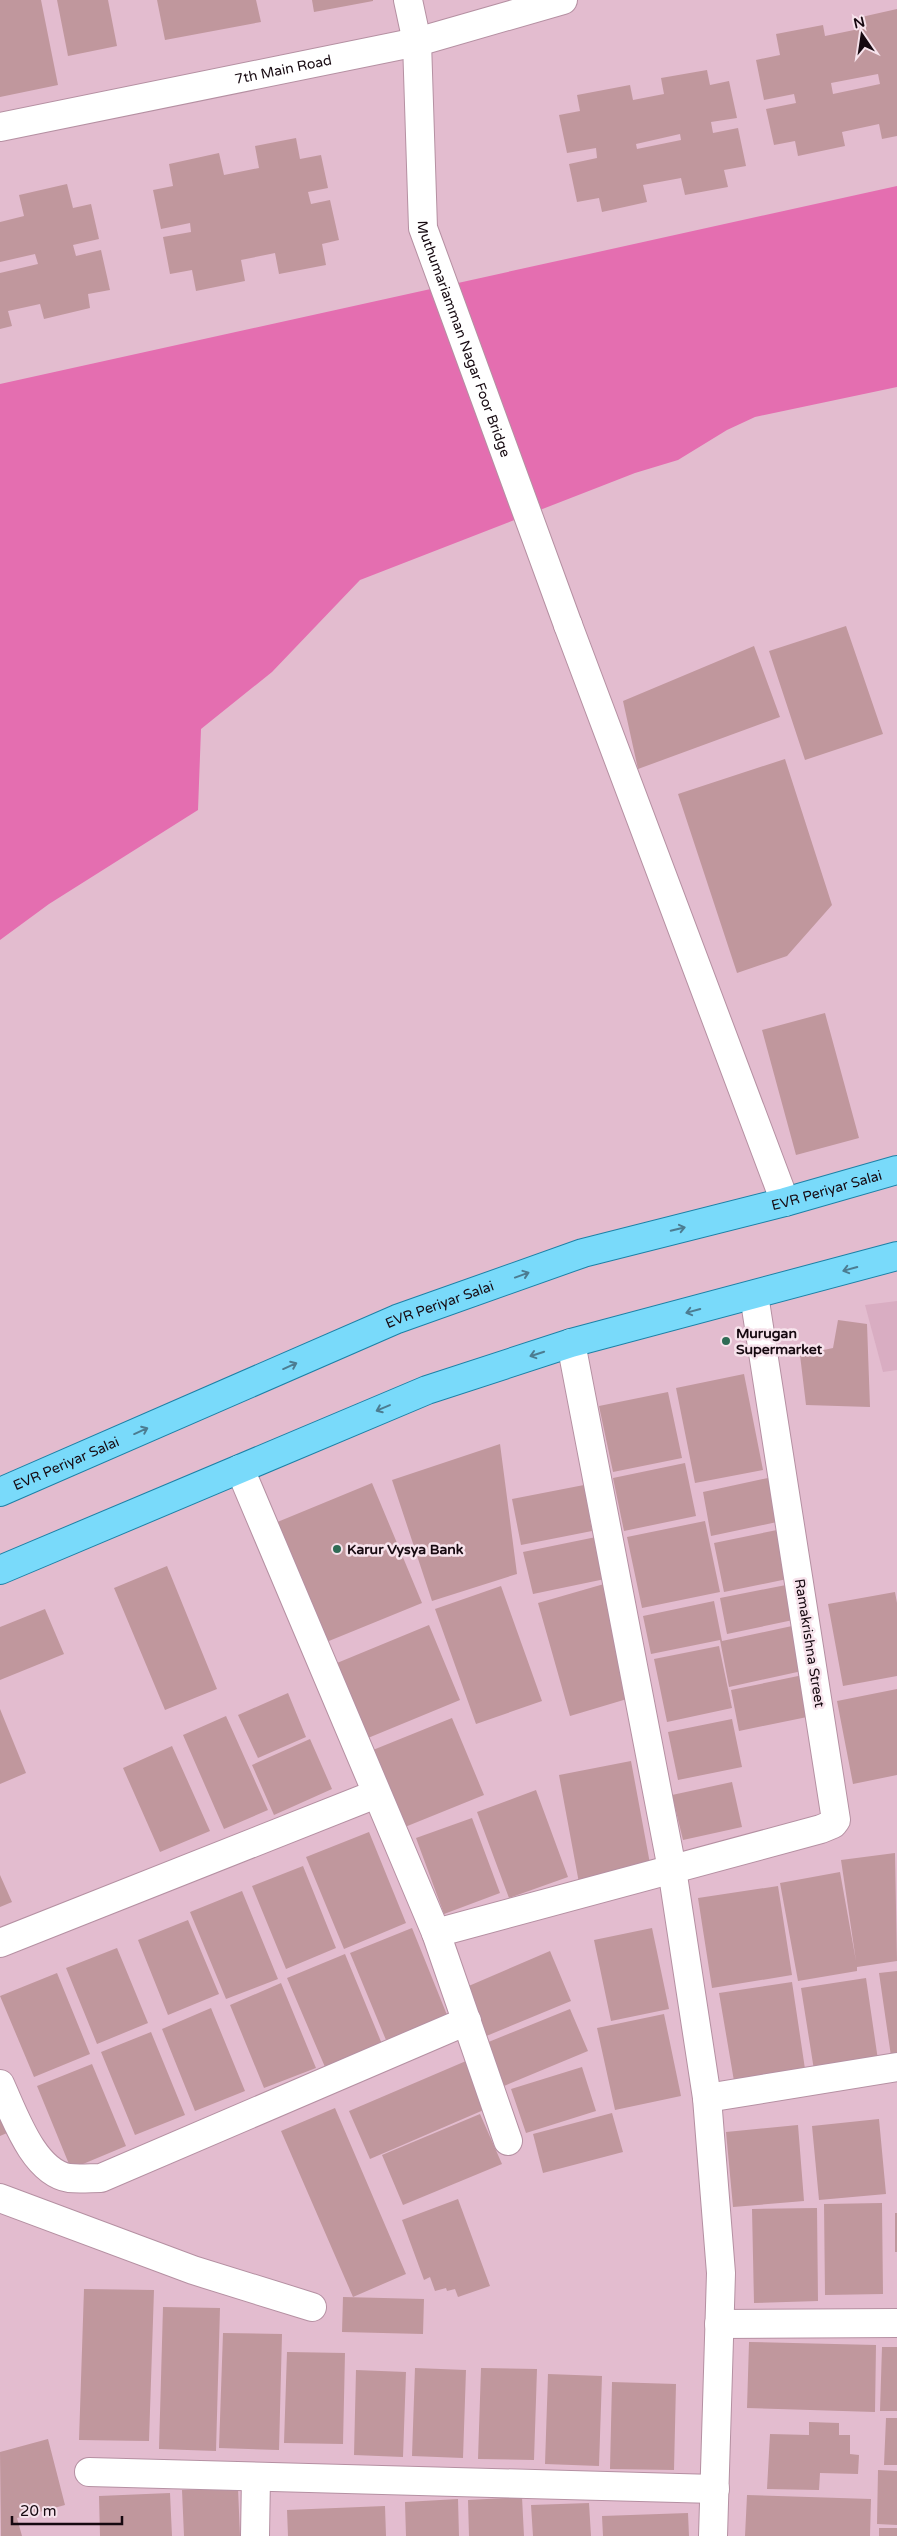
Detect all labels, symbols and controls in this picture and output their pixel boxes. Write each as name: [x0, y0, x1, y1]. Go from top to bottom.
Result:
north arrow: [837, 10, 887, 60]
text: N: [852, 13, 867, 32]
street label: 7th Main Road: [233, 52, 333, 88]
street label: Muthumariamman Nagar Foor Bridge: [414, 220, 514, 460]
street label: EVR Periyar Salai: [770, 1167, 884, 1214]
one-way arrow: [670, 1224, 686, 1233]
one-way arrow: [842, 1264, 858, 1274]
one-way arrow: [514, 1270, 530, 1279]
street label: EVR Periyar Salai: [383, 1277, 496, 1332]
one-way arrow: [686, 1307, 702, 1316]
place label: Murugan Supermarket: [736, 1325, 823, 1358]
marker: Murugan Supermarket: [720, 1335, 732, 1347]
one-way arrow: [529, 1350, 545, 1360]
one-way arrow: [282, 1360, 297, 1370]
one-way arrow: [376, 1404, 391, 1414]
one-way arrow: [133, 1425, 148, 1435]
street label: EVR Periyar Salai: [11, 1433, 122, 1494]
place label: Karur Vysya Bank: [347, 1541, 464, 1558]
marker: Karur Vysya Bank: [331, 1543, 343, 1555]
street label: Ramakrishna Street: [791, 1577, 828, 1709]
scale bar: [12, 2494, 122, 2526]
text: 20 m: [20, 2502, 57, 2520]

